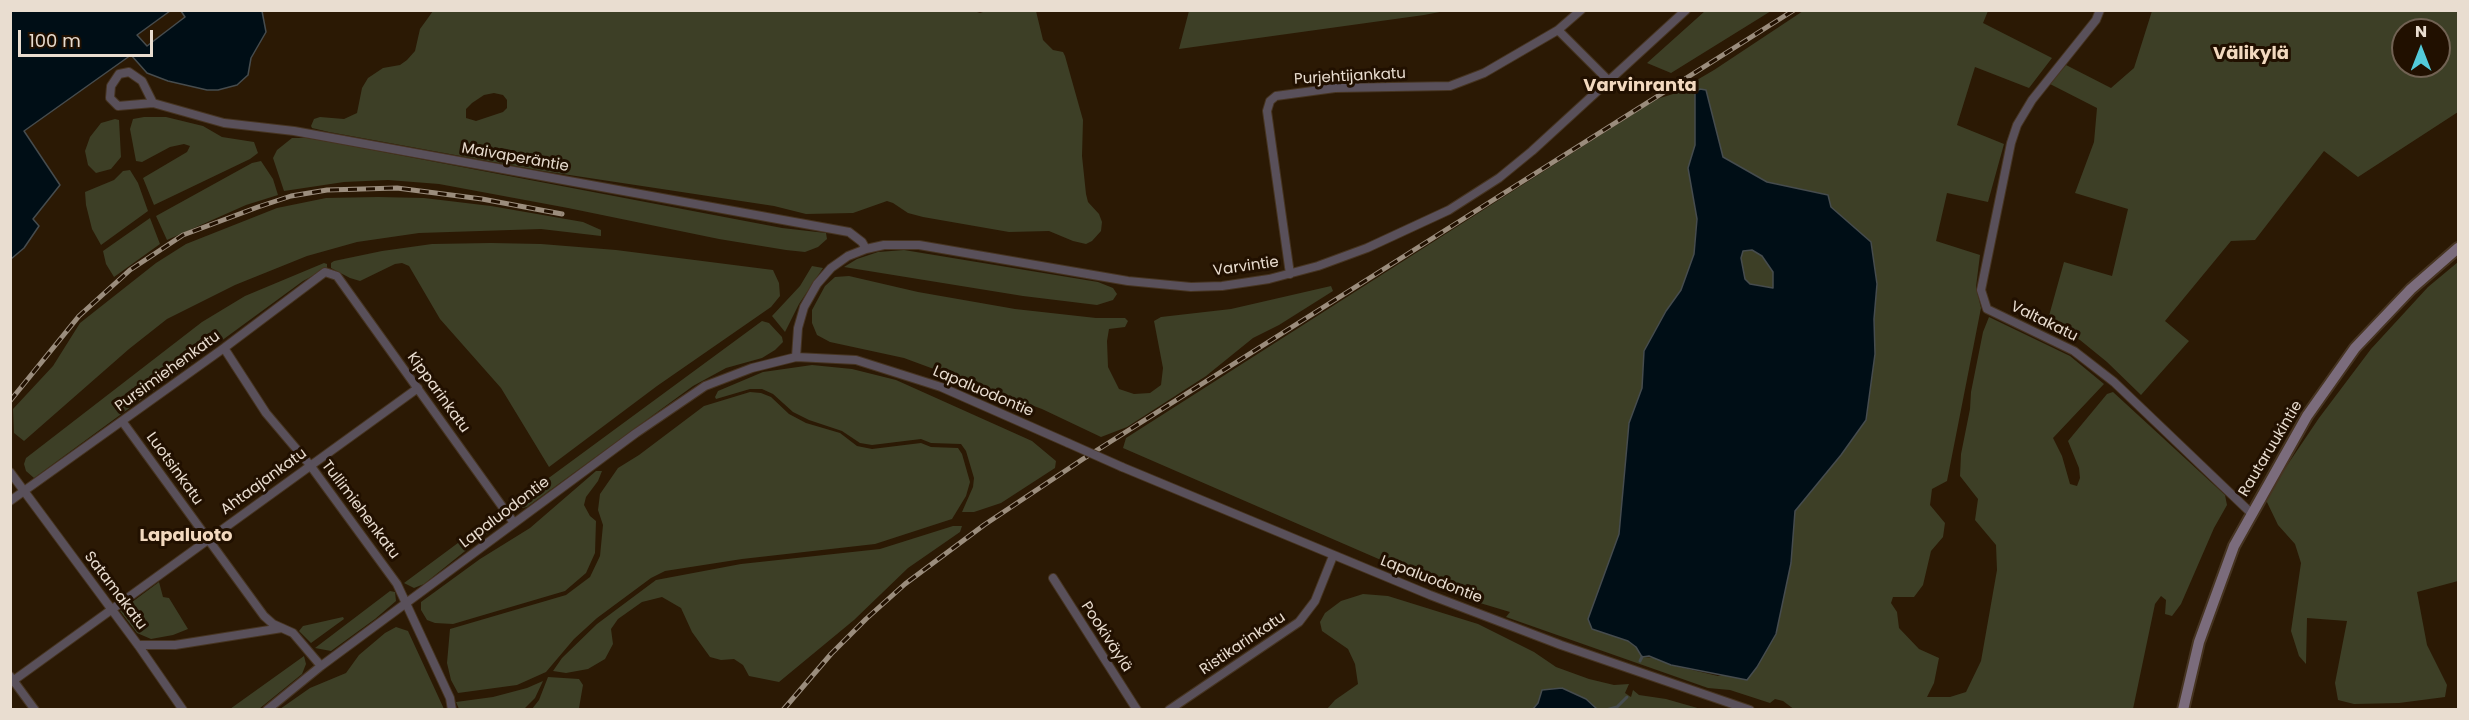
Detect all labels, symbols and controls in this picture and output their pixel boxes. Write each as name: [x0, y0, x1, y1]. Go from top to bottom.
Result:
scale bar: [21, 18, 156, 56]
north arrow: [2391, 18, 2451, 78]
text: N: [2415, 20, 2427, 43]
text: 100 m: [29, 28, 81, 53]
district label: Välikylä: [2213, 43, 2289, 65]
street label: Purjehtijankatu: [1294, 65, 1406, 89]
district label: Varvinranta: [1583, 75, 1697, 97]
street label: Maivaperäntie: [460, 140, 570, 176]
street label: Varvintie: [1212, 253, 1280, 281]
street label: Valtakatu: [2007, 298, 2081, 346]
street label: Pursimiehenkatu: [112, 328, 224, 416]
street label: Kipparinkatu: [403, 349, 473, 437]
street label: Lapaluodontie: [930, 363, 1036, 421]
street label: Rautaruukintie: [2235, 398, 2307, 500]
street label: Luotsinkatu: [142, 429, 206, 509]
street label: Ahtaajankatu: [218, 445, 310, 519]
street label: Tullimiehenkatu: [317, 457, 403, 563]
street label: Lapaluodontie: [457, 473, 553, 553]
district label: Lapaluoto: [140, 525, 232, 547]
street label: Satamakatu: [80, 548, 150, 634]
street label: Lapaluodontie: [1378, 552, 1484, 608]
street label: Pookiväylä: [1077, 598, 1135, 676]
street label: Ristikarinkatu: [1197, 609, 1289, 679]

